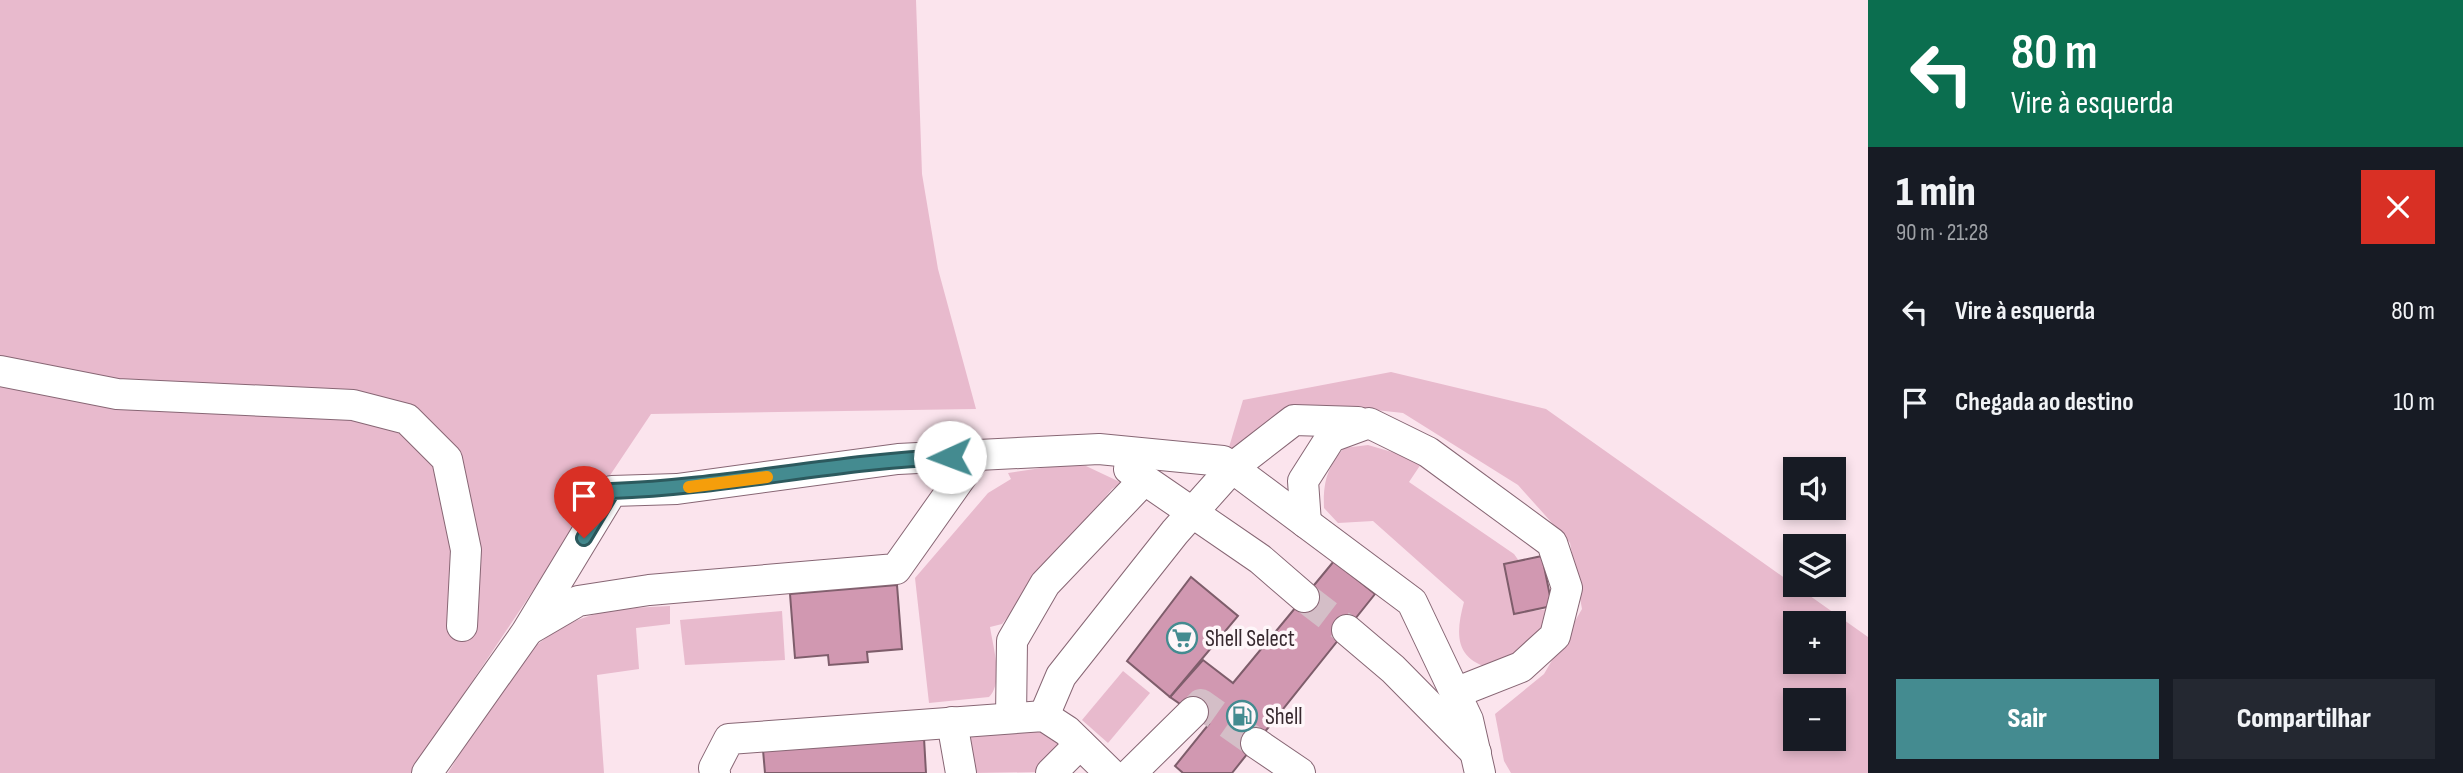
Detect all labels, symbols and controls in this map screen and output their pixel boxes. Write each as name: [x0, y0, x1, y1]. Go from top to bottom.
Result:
text: 80 m: [2011, 24, 2098, 83]
icon: left: [1896, 28, 1987, 119]
text: Vire à esquerda: [2011, 84, 2174, 123]
text: 1 min: [1896, 167, 1976, 218]
button: close: [2361, 170, 2435, 244]
text: 90 m · 21:28: [1896, 219, 1988, 247]
icon: left: [1896, 293, 1934, 331]
text: Vire à esquerda: [1955, 296, 2095, 327]
text: 80 m: [2391, 296, 2435, 327]
icon: arrive: [1896, 384, 1934, 422]
text: Chegada ao destino: [1955, 387, 2134, 418]
text: 10 m: [2393, 387, 2435, 418]
position arrow: [913, 420, 987, 494]
map controls: [1783, 457, 1846, 751]
button: sound: [1783, 457, 1846, 520]
pin: [554, 466, 614, 538]
icon: arrive: [565, 477, 603, 515]
button: layers: [1783, 534, 1846, 597]
button: +: [1783, 611, 1846, 674]
supermarket icon: Shell Select: [1165, 621, 1199, 655]
place label: Shell Select: [1205, 625, 1295, 653]
button: Sair: [1896, 679, 2159, 759]
button: Compartilhar: [2173, 679, 2435, 759]
button: −: [1783, 688, 1846, 751]
fuel station icon: Shell: [1225, 699, 1259, 733]
place label: Shell: [1265, 703, 1303, 731]

